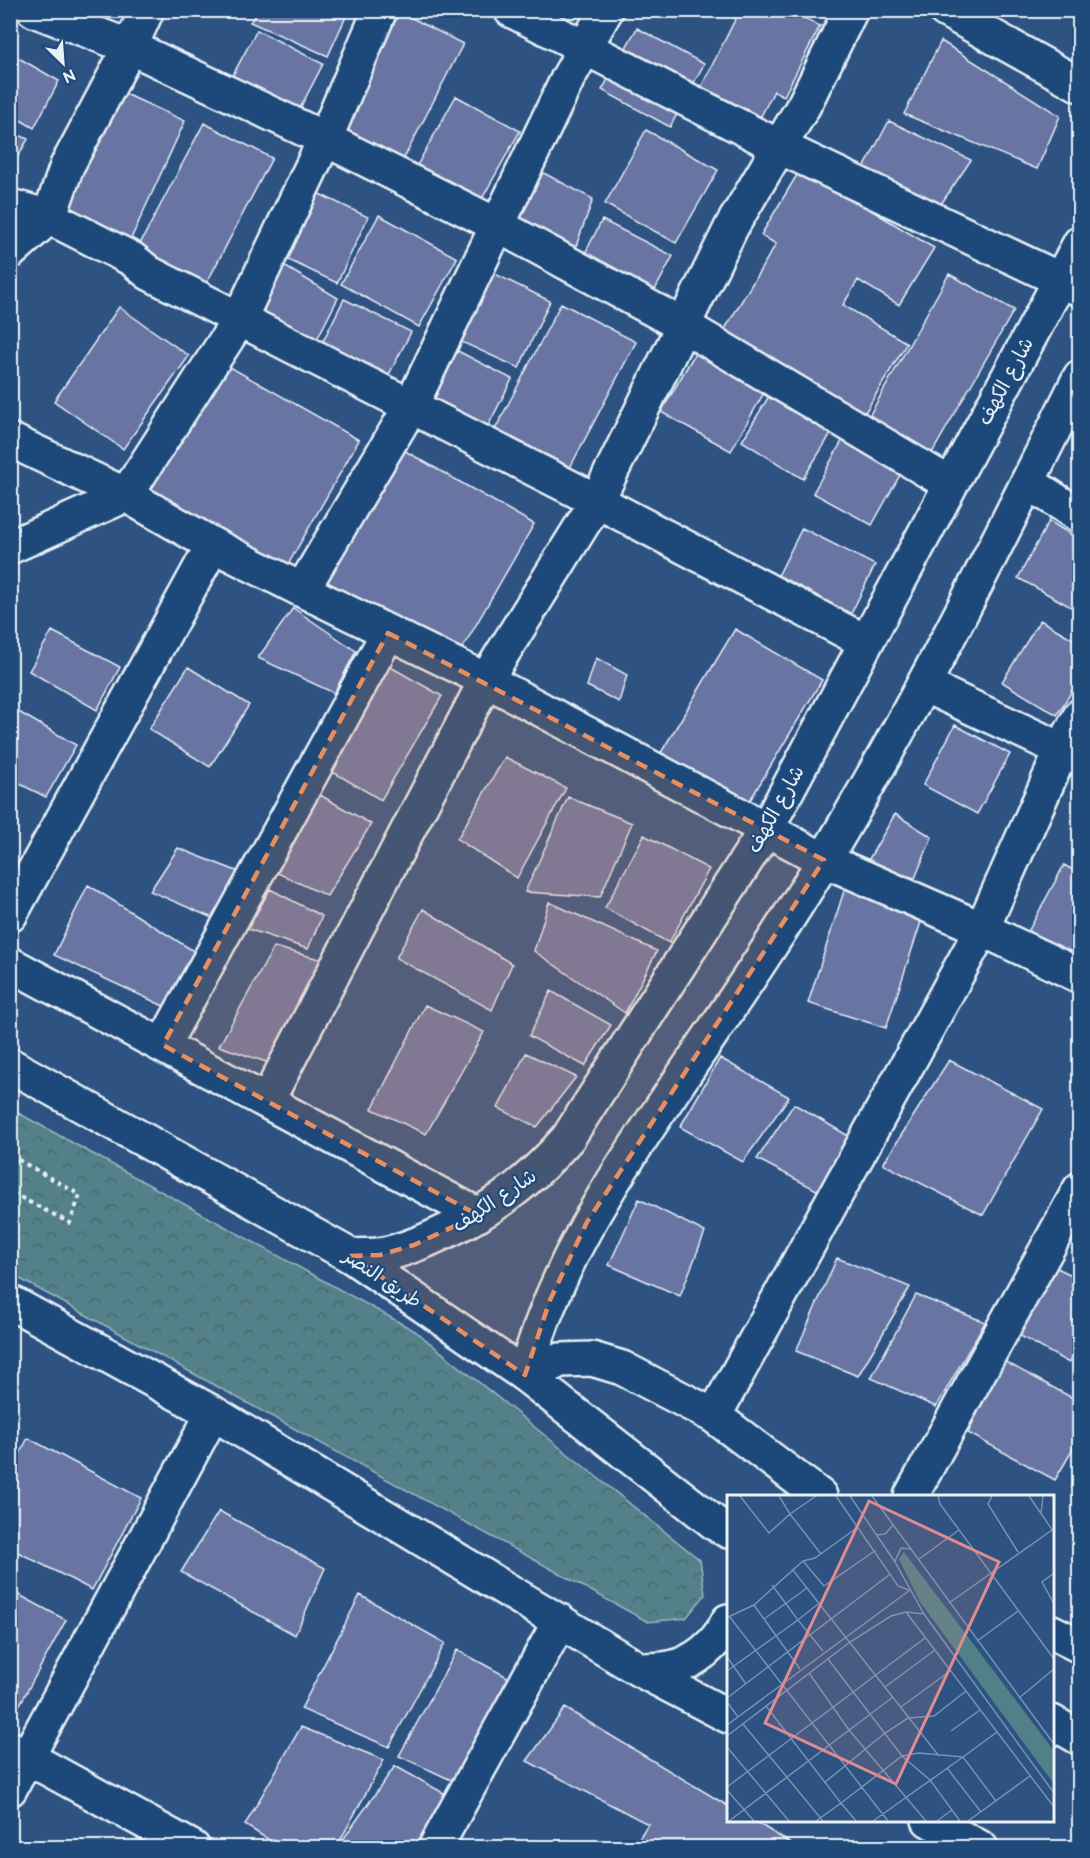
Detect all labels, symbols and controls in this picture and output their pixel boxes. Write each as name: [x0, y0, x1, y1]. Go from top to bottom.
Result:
north arrow: [33, 33, 93, 93]
text: N: [59, 64, 78, 86]
street label: شارع الكهف: [973, 333, 1040, 430]
street label: شارع الكهف: [742, 762, 811, 858]
street label: شارع الكهف: [448, 1164, 542, 1239]
street label: طريق النصر: [337, 1243, 426, 1314]
inset map: [727, 1495, 1054, 1822]

